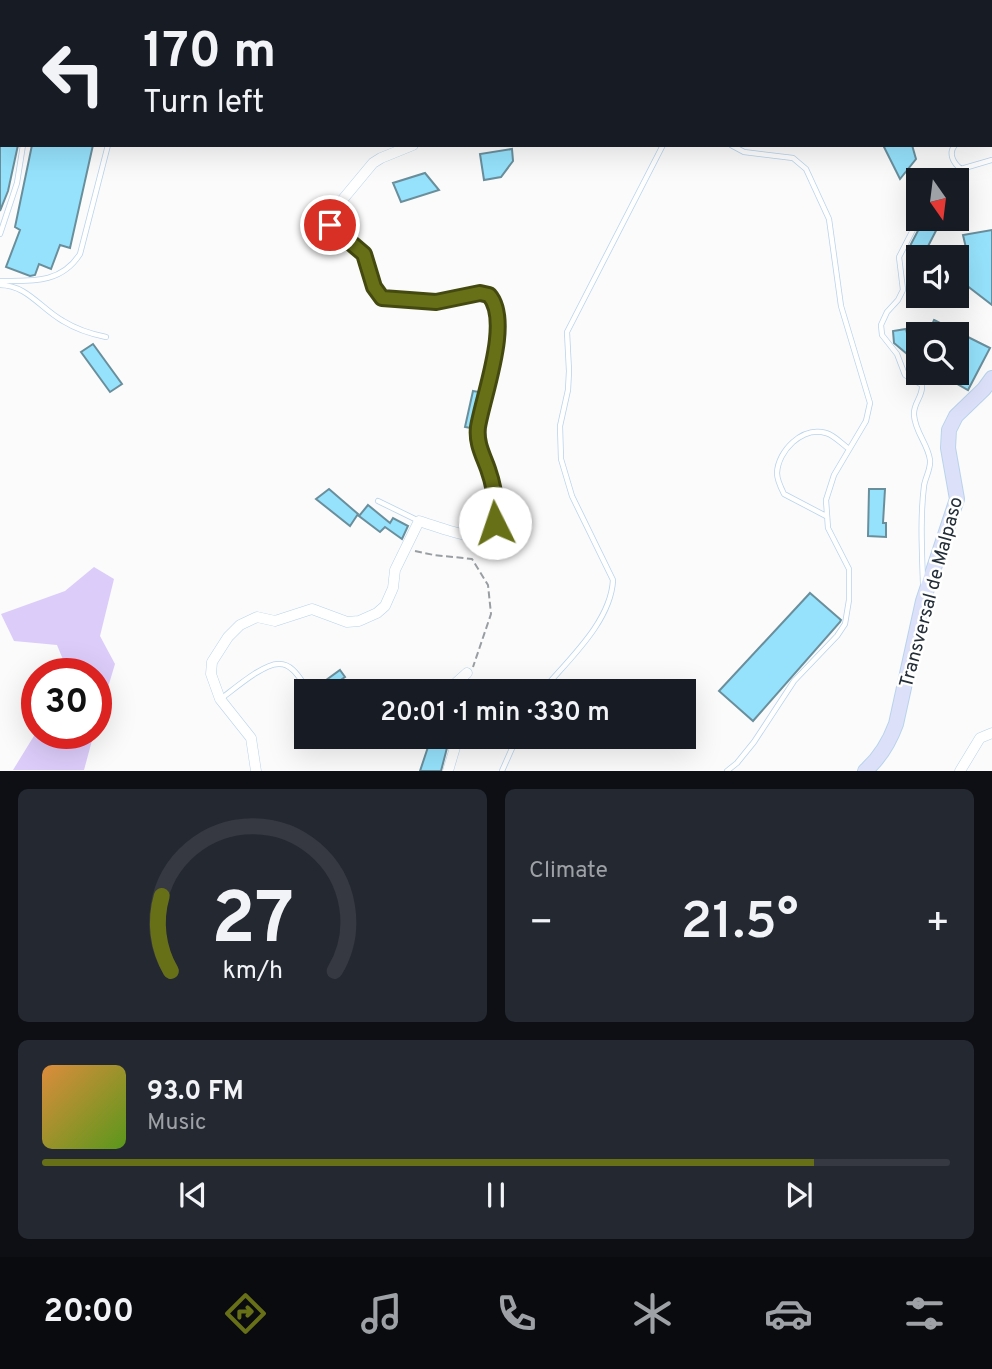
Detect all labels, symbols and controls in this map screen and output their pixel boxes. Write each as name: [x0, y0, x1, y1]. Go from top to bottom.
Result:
text: 170 m: [143, 23, 276, 85]
icon: left: [28, 28, 119, 119]
text: Turn left: [143, 84, 264, 124]
north arrow: [906, 168, 970, 231]
map controls: [906, 168, 969, 385]
pin: [300, 195, 360, 255]
icon: arrive: [311, 206, 349, 244]
button: sound: [906, 245, 969, 308]
button: search: [906, 322, 969, 385]
position arrow: [458, 486, 532, 560]
street label: Transversal de Malpaso: [895, 494, 969, 691]
speed limit sign: 30: [21, 658, 112, 749]
text: 20:01 · 1 min · 330 m: [380, 697, 610, 730]
text: Climate: [529, 857, 608, 886]
text: 27: [211, 878, 294, 970]
text: 21.5°: [681, 891, 798, 957]
text: −: [529, 900, 554, 949]
text: +: [925, 900, 950, 949]
text: km/h: [222, 956, 283, 988]
text: 93.0 FM: [147, 1076, 244, 1109]
text: Music: [147, 1109, 207, 1138]
icon: previous: [174, 1176, 212, 1214]
icon: pause: [477, 1176, 515, 1214]
icon: next: [780, 1176, 818, 1214]
icon: directions: [221, 1289, 270, 1338]
icon: music: [357, 1289, 406, 1338]
icon: phone: [492, 1289, 541, 1338]
icon: climate: [628, 1289, 677, 1338]
icon: car: [764, 1289, 813, 1338]
icon: filters: [900, 1289, 949, 1338]
text: 20:00: [43, 1293, 134, 1333]

